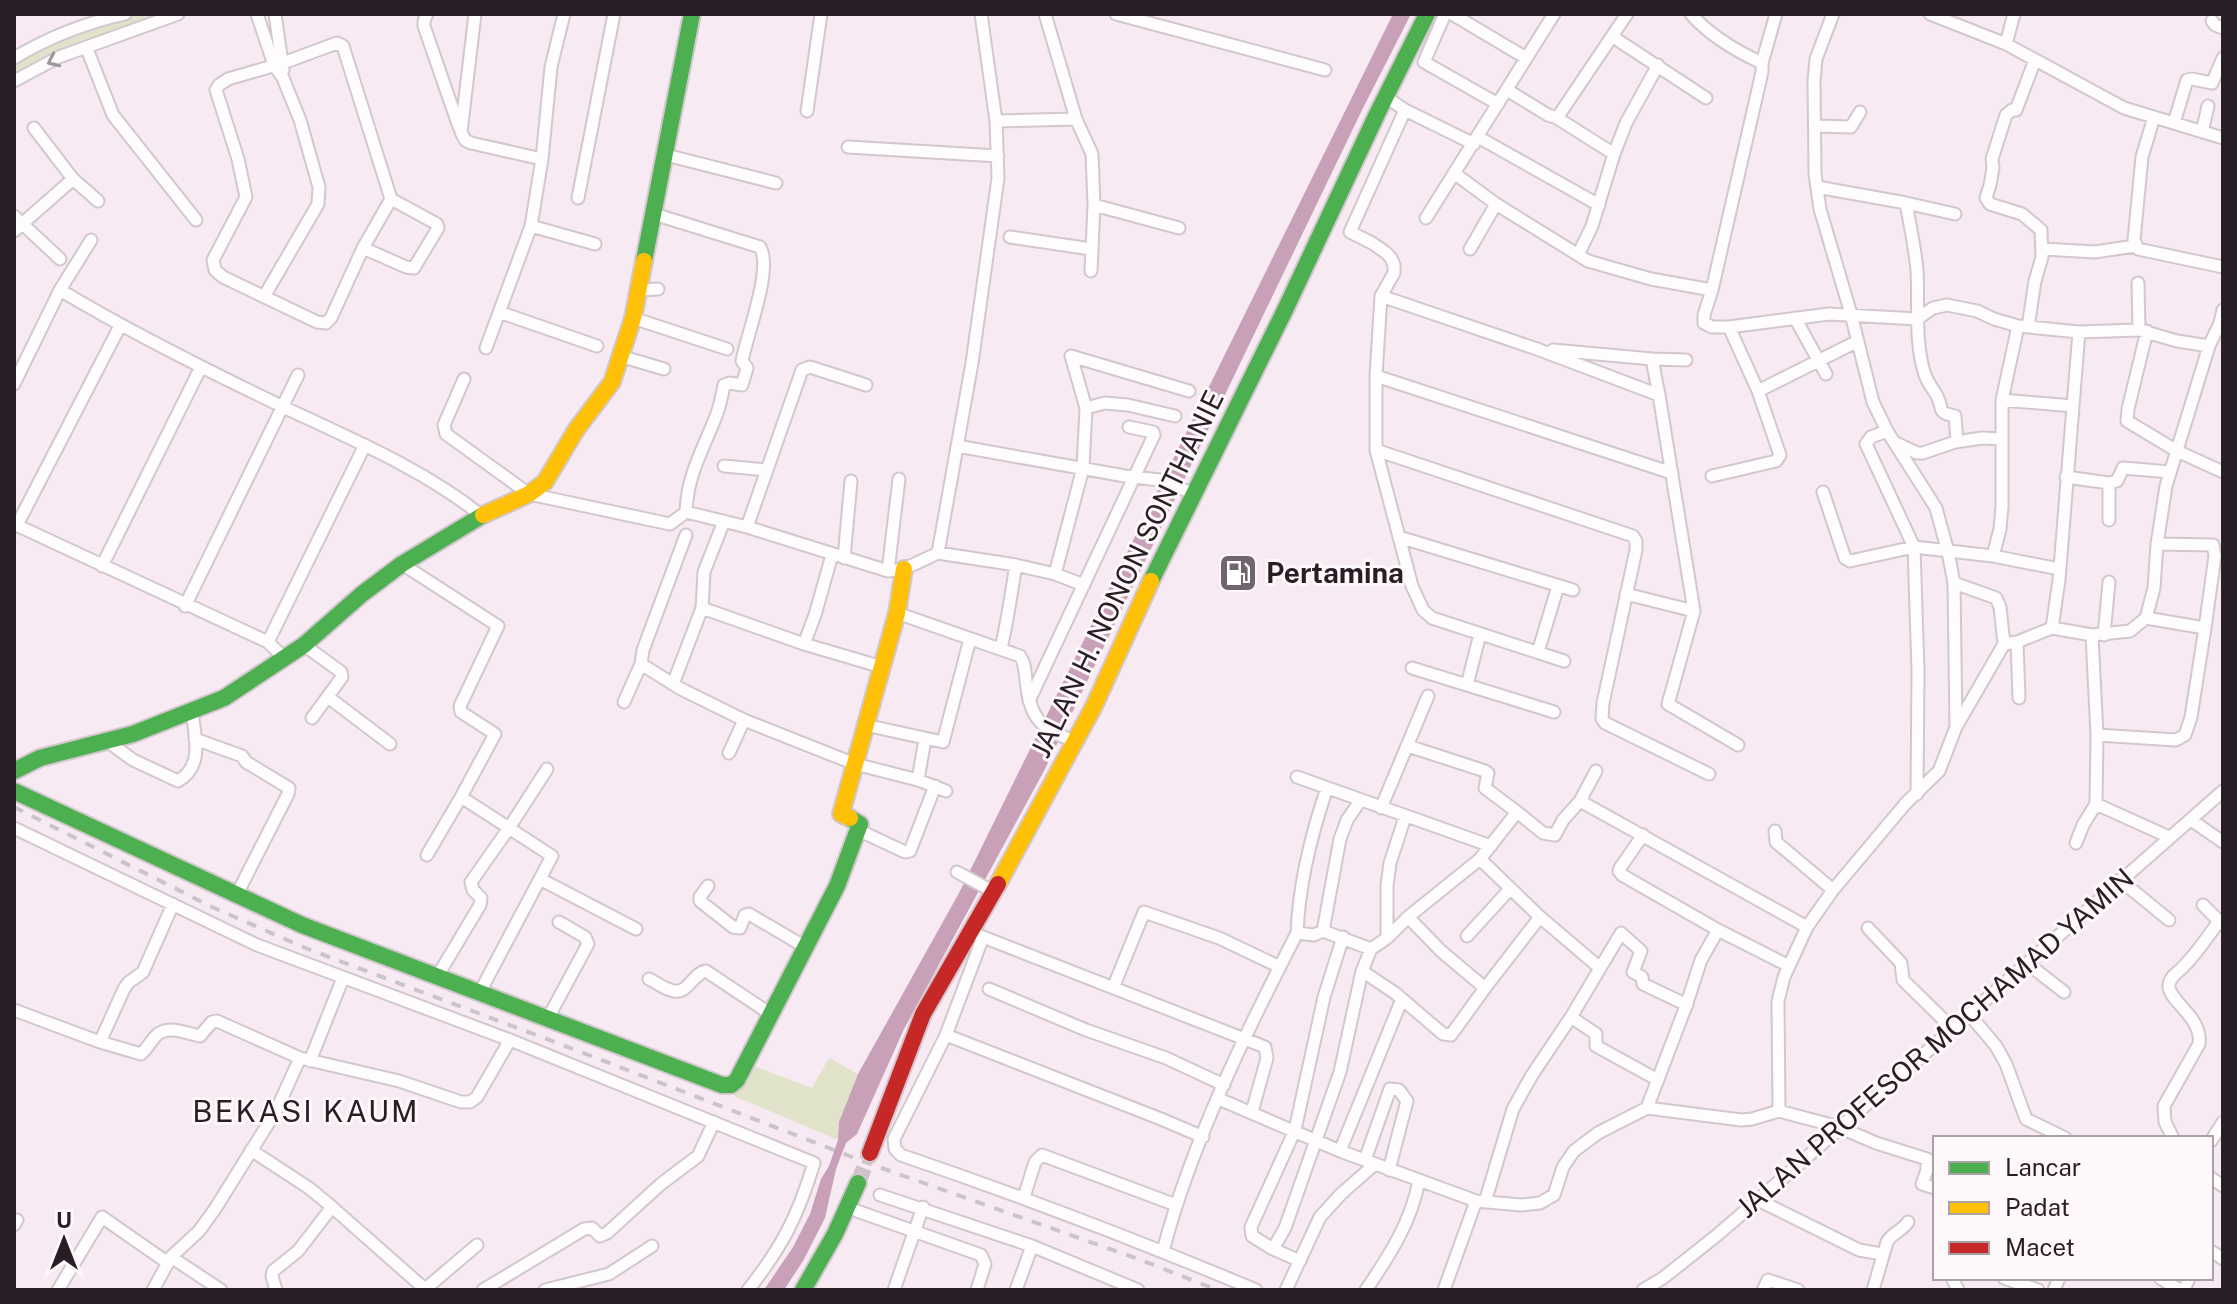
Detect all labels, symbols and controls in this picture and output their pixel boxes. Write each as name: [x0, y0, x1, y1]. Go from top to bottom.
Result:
one-way arrow: [46, 52, 61, 68]
street label: JALAN H. NONON SONTHANIE: [1023, 385, 1230, 763]
fuel station icon: Pertamina: [1217, 552, 1259, 594]
place label: Pertamina: [1266, 556, 1404, 589]
street label: JALAN PROFESOR MOCHAMAD YAMIN: [1729, 861, 2140, 1224]
district label: BEKASI KAUM: [192, 1093, 420, 1129]
legend: [1933, 1136, 2213, 1280]
text: Lancar: [2005, 1153, 2081, 1181]
text: Padat: [2005, 1193, 2070, 1221]
north arrow: [24, 1200, 104, 1280]
text: U: [56, 1207, 72, 1233]
text: Macet: [2005, 1233, 2075, 1261]

